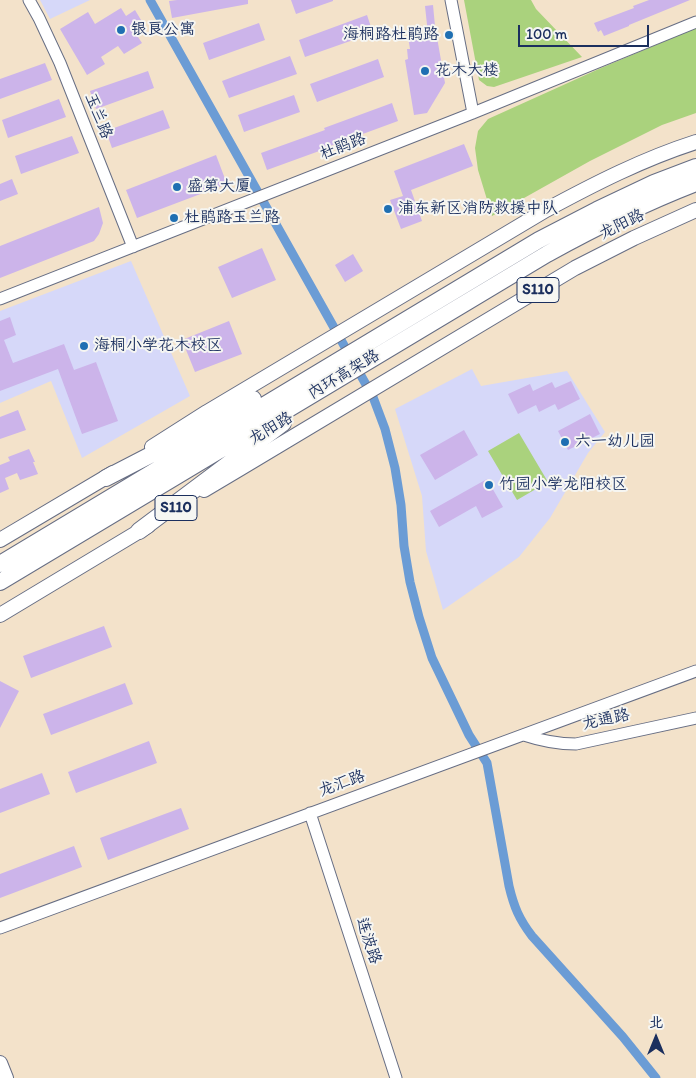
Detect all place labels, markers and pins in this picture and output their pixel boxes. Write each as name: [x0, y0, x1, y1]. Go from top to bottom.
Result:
place label: 银良公寓: [131, 20, 195, 40]
marker: 银良公寓: [115, 24, 127, 36]
place label: 海桐路杜鹃路: [343, 25, 439, 45]
marker: 海桐路杜鹃路: [443, 29, 455, 41]
place label: 花木大楼: [435, 61, 499, 81]
marker: 花木大楼: [419, 65, 431, 77]
place label: 盛第大厦: [187, 177, 251, 197]
marker: 盛第大厦: [171, 181, 183, 193]
place label: 浦东新区消防救援中队: [398, 199, 558, 219]
marker: 浦东新区消防救援中队: [382, 203, 394, 215]
place label: 杜鹃路玉兰路: [184, 208, 280, 228]
marker: 杜鹃路玉兰路: [168, 212, 180, 224]
place label: 海桐小学花木校区: [94, 336, 222, 356]
marker: 海桐小学花木校区: [78, 340, 90, 352]
place label: 六一幼儿园: [575, 432, 655, 452]
marker: 六一幼儿园: [559, 436, 571, 448]
place label: 竹园小学龙阳校区: [499, 475, 627, 495]
marker: 竹园小学龙阳校区: [483, 479, 495, 491]

